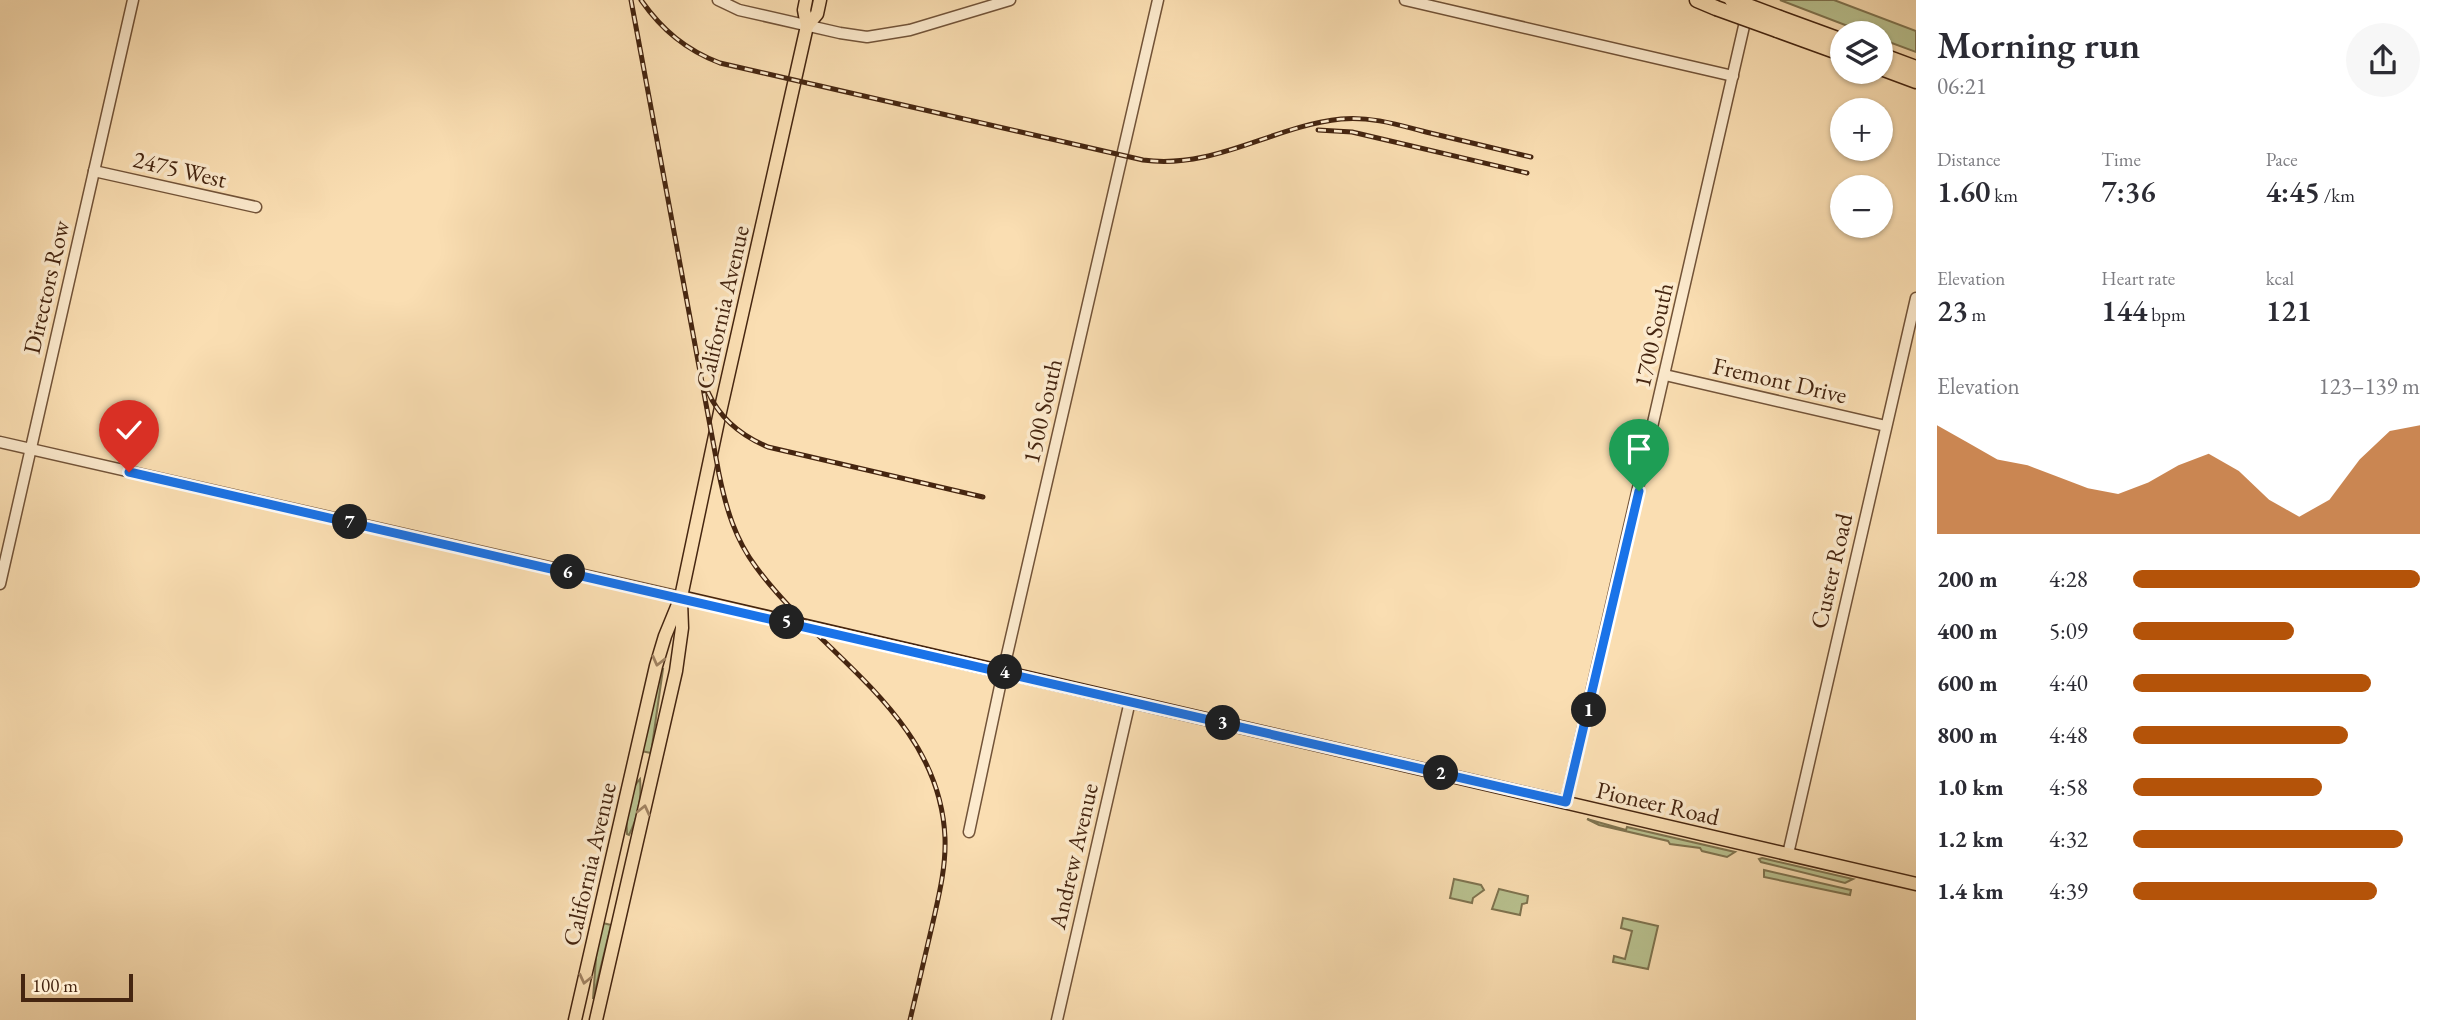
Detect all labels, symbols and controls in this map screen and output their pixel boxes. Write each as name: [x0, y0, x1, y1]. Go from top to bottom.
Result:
text: Morning run: [1937, 20, 2140, 69]
map controls: [1830, 21, 1893, 238]
button: layers: [1830, 21, 1893, 84]
button: share: [2346, 23, 2420, 97]
text: 06:21: [1937, 71, 1987, 101]
button: +: [1830, 98, 1893, 161]
street label: 2475 West: [130, 143, 230, 195]
text: Distance: [1937, 147, 2000, 172]
text: Time: [2101, 147, 2141, 172]
text: Pace: [2266, 147, 2298, 172]
text: 1.60: [1937, 172, 1990, 211]
text: 7:36: [2101, 172, 2156, 211]
text: 4:45: [2266, 172, 2320, 211]
button: −: [1830, 175, 1893, 238]
text: km: [1990, 183, 2018, 208]
text: /km: [2320, 183, 2355, 208]
street label: Directors Row: [16, 217, 77, 357]
street label: California Avenue: [688, 222, 756, 392]
text: Elevation: [1937, 266, 2005, 291]
text: Heart rate: [2101, 266, 2175, 291]
text: kcal: [2266, 266, 2294, 291]
street label: 1700 South: [1626, 280, 1680, 390]
text: 23: [1937, 291, 1968, 330]
text: 144: [2101, 291, 2148, 330]
text: 121: [2266, 291, 2312, 330]
text: m: [1968, 302, 1986, 327]
text: bpm: [2148, 302, 2186, 327]
street label: Fremont Drive: [1710, 350, 1850, 410]
street label: 1500 South: [1015, 356, 1069, 466]
text: Elevation: [1937, 371, 2020, 401]
text: 123–139 m: [2319, 371, 2420, 401]
pin: [99, 400, 159, 472]
icon: check: [110, 411, 148, 449]
pin: [1609, 419, 1669, 491]
icon: arrive: [1620, 430, 1658, 468]
pin: 7: [332, 504, 368, 540]
text: 7: [344, 509, 355, 534]
street label: Custer Road: [1803, 509, 1859, 632]
pin: 6: [550, 554, 586, 590]
text: 6: [562, 559, 573, 584]
text: 200 m: [1937, 564, 1998, 594]
text: 4:28: [2049, 564, 2088, 594]
pin: 5: [770, 604, 804, 640]
text: 5: [781, 609, 792, 634]
text: 400 m: [1937, 616, 1998, 646]
text: 5:09: [2049, 616, 2088, 646]
pin: 4: [988, 654, 1023, 690]
one-way arrow: [652, 655, 666, 667]
text: 4: [999, 659, 1010, 684]
text: 600 m: [1937, 668, 1998, 698]
text: 4:40: [2049, 668, 2088, 698]
pin: 1: [1572, 692, 1606, 728]
text: 1: [1583, 697, 1594, 722]
pin: 3: [1206, 706, 1240, 740]
text: 3: [1217, 710, 1228, 735]
text: 800 m: [1937, 720, 1998, 750]
text: 4:48: [2049, 720, 2088, 750]
pin: 2: [1424, 756, 1458, 790]
text: 2: [1435, 760, 1446, 785]
text: 1.0 km: [1937, 772, 2004, 802]
text: 4:58: [2049, 772, 2088, 802]
street label: Pioneer Road: [1594, 774, 1723, 832]
street label: California Avenue: [555, 779, 623, 949]
street label: Andrew Avenue: [1041, 780, 1105, 933]
one-way arrow: [636, 804, 650, 816]
text: 1.2 km: [1937, 824, 2004, 854]
text: 4:32: [2049, 824, 2088, 854]
text: 1.4 km: [1937, 876, 2004, 906]
text: 4:39: [2049, 876, 2088, 906]
scale bar: [21, 971, 133, 1003]
one-way arrow: [578, 972, 593, 984]
text: 100 m: [32, 973, 78, 998]

